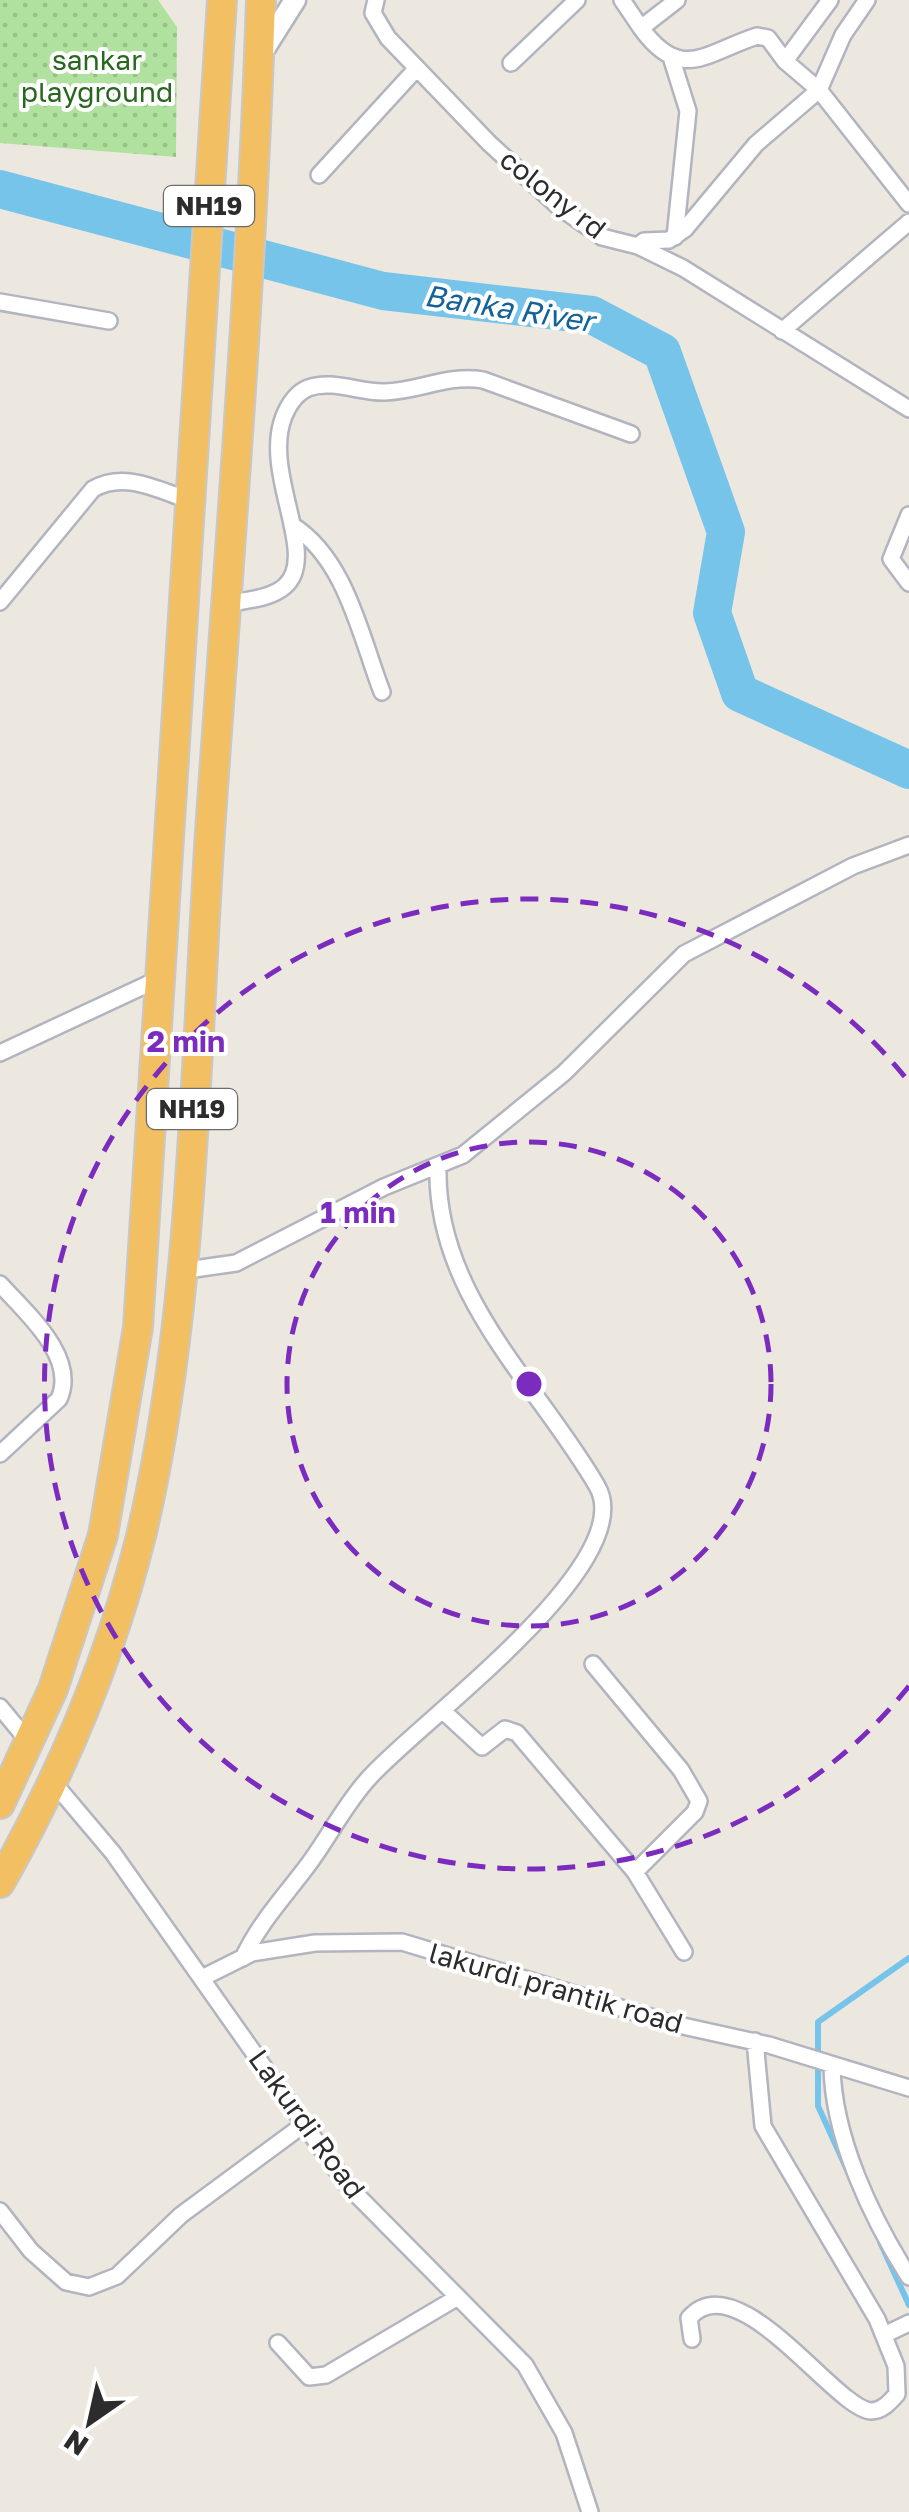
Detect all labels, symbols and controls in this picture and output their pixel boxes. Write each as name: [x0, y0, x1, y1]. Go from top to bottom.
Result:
park label: sankar playground: [21, 43, 173, 108]
street label: colony rd: [494, 142, 613, 245]
road number: NH19: [164, 186, 254, 226]
water label: Banka River: [422, 277, 600, 340]
text: 2 min: [147, 1023, 225, 1059]
road number: NH19: [147, 1089, 237, 1129]
text: 1 min: [320, 1194, 396, 1230]
centre of rings: [511, 1366, 547, 1402]
street label: lakurdi prantik road: [425, 1935, 687, 2040]
street label: Lakurdi Road: [242, 2043, 372, 2205]
north arrow: [40, 2372, 140, 2472]
text: N: [58, 2424, 94, 2463]

